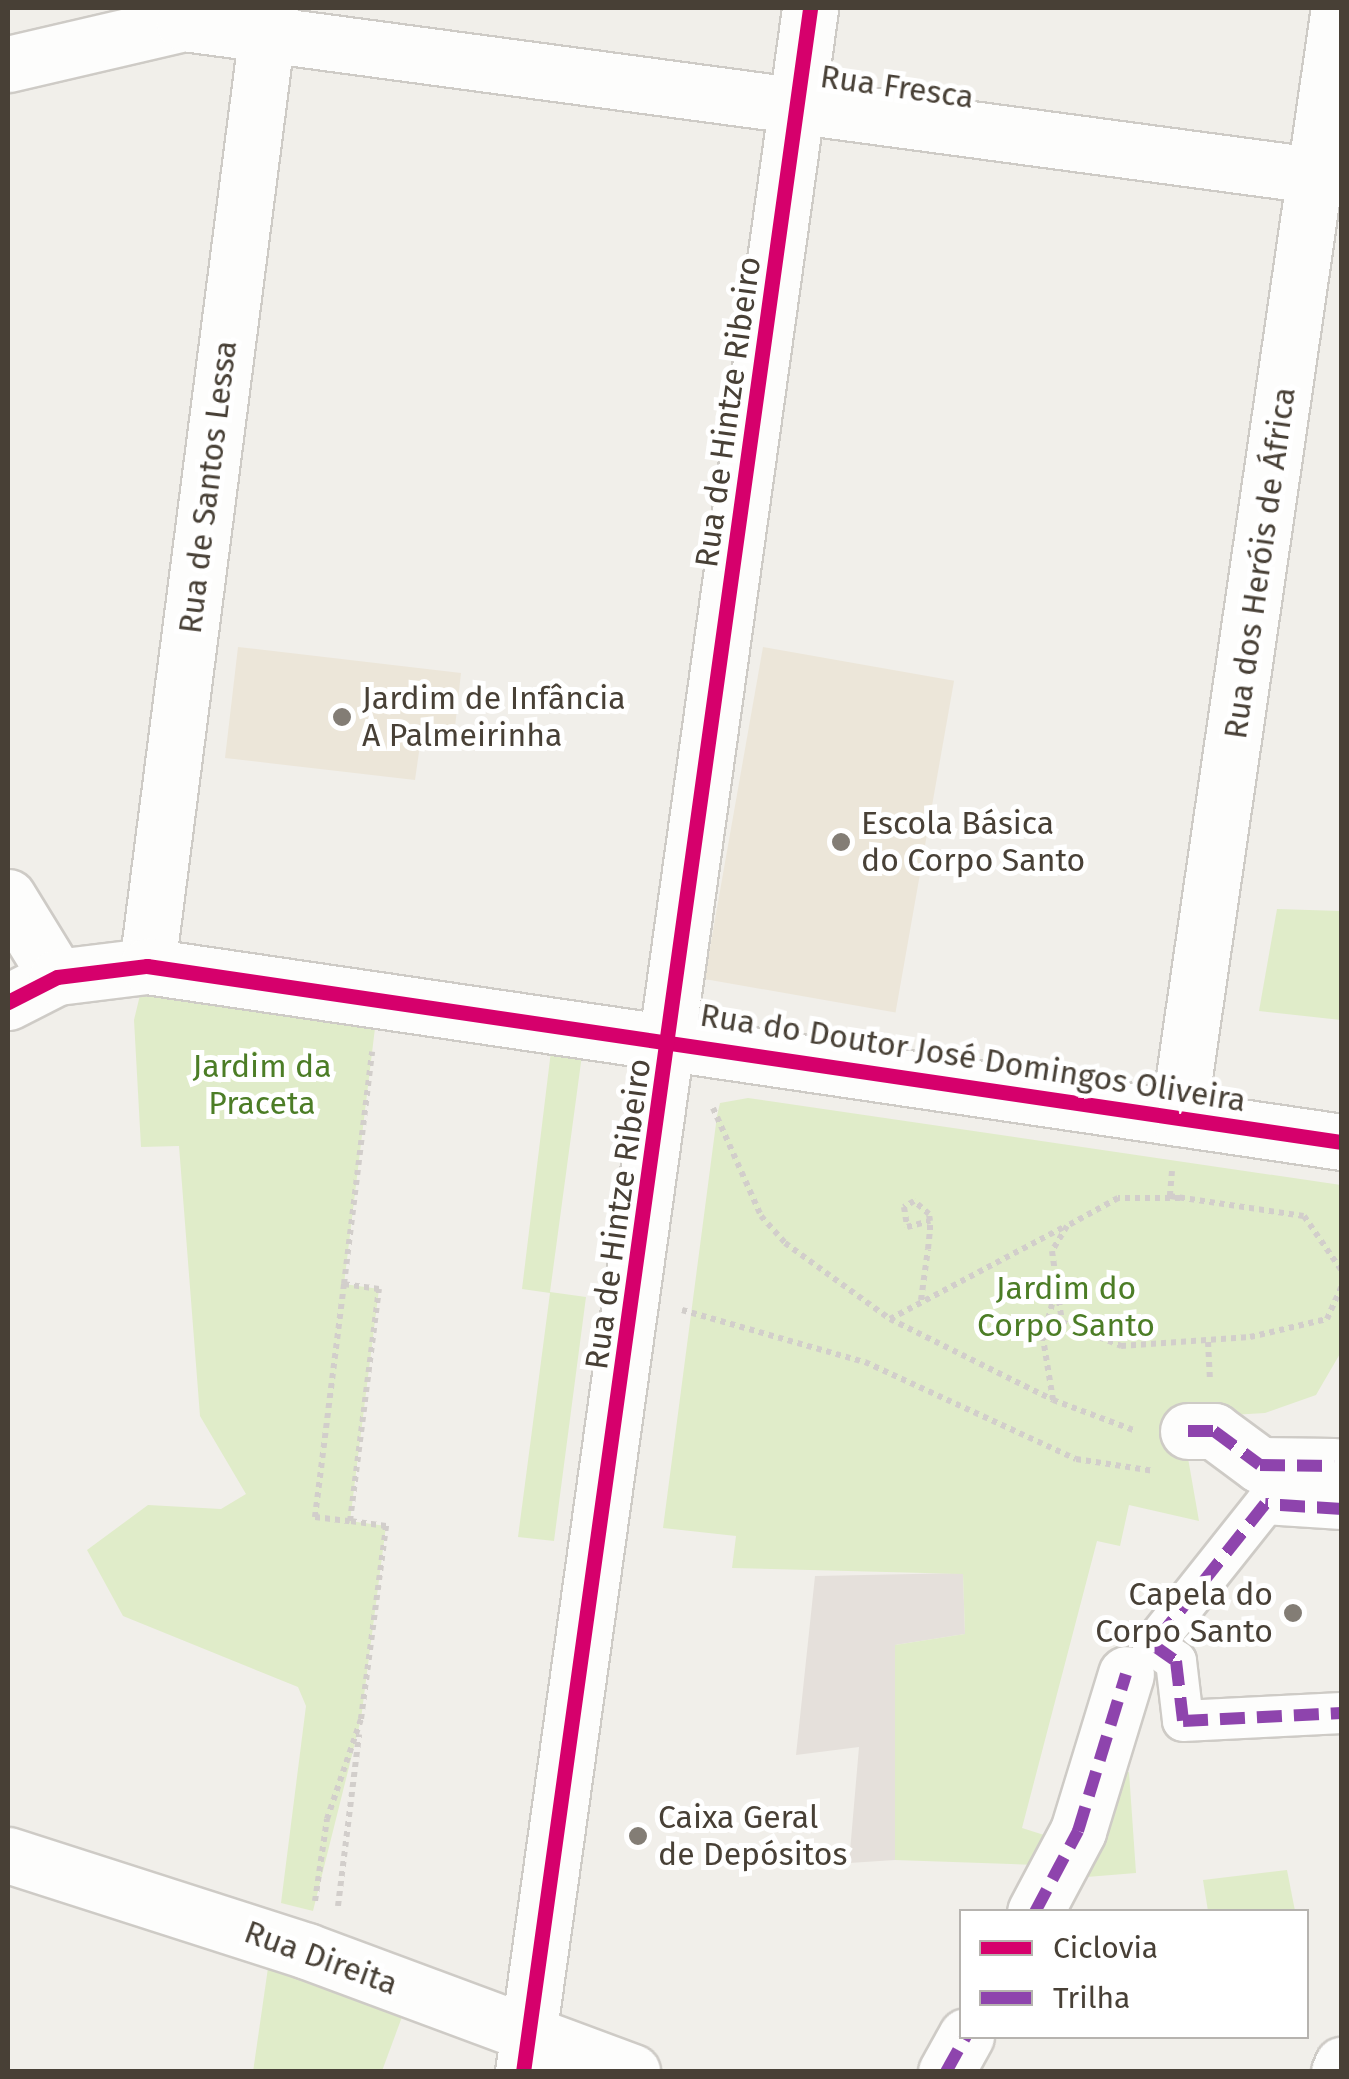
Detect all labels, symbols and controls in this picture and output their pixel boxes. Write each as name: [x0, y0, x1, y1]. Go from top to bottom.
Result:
street label: Rua Fresca: [818, 57, 976, 117]
street label: Rua de Hintze Ribeiro: [687, 254, 769, 570]
street label: Rua de Santos Lessa: [171, 338, 245, 636]
street label: Rua dos Heróis de África: [1216, 385, 1304, 741]
place label: Jardim de Infância A Palmeirinha: [362, 680, 626, 755]
marker: Jardim de Infância A Palmeirinha: [331, 706, 353, 728]
place label: Escola Básica do Corpo Santo: [861, 805, 1085, 880]
marker: Escola Básica do Corpo Santo: [830, 831, 852, 853]
street label: Rua do Doutor José Domingos Oliveira: [697, 996, 1249, 1120]
park label: Jardim da Praceta: [192, 1048, 332, 1123]
street label: Rua de Hintze Ribeiro: [577, 1056, 659, 1372]
park label: Jardim do Corpo Santo: [977, 1270, 1155, 1345]
place label: Capela do Corpo Santo: [1095, 1576, 1273, 1651]
marker: Capela do Corpo Santo: [1282, 1602, 1304, 1624]
place label: Caixa Geral de Depósitos: [658, 1799, 847, 1874]
marker: Caixa Geral de Depósitos: [627, 1825, 649, 1847]
legend: [959, 1909, 1309, 2039]
street label: Rua Direita: [239, 1913, 403, 2003]
text: Ciclovia: [1053, 1930, 1158, 1966]
text: Trilha: [1053, 1980, 1130, 2016]

